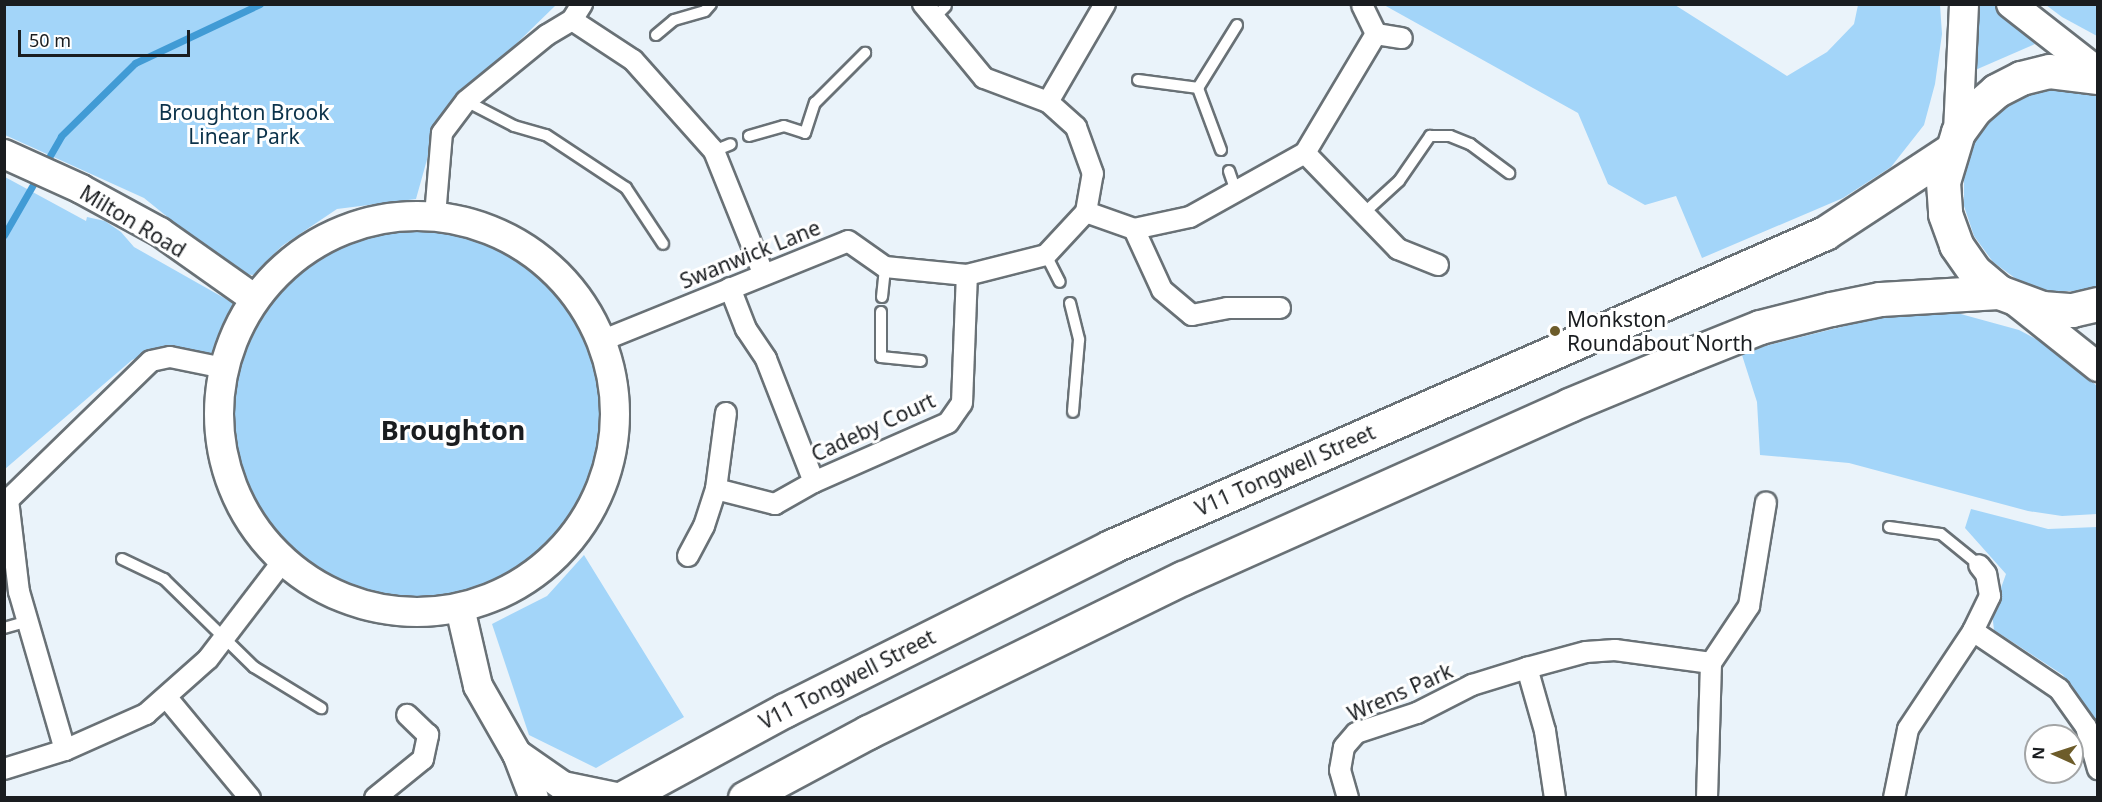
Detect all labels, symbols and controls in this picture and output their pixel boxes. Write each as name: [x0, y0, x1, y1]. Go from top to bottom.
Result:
scale bar: [21, 18, 194, 56]
text: 50 m: [29, 28, 71, 52]
park label: Broughton Brook Linear Park: [159, 99, 329, 149]
street label: Milton Road: [75, 180, 191, 262]
street label: Swanwick Lane: [676, 214, 824, 294]
place label: Monkston Roundabout North: [1567, 306, 1753, 356]
marker: Monkston Roundabout North: [1548, 324, 1562, 338]
street label: Cadeby Court: [807, 387, 939, 467]
district label: Broughton: [381, 414, 525, 446]
street label: V11 Tongwell Street: [1191, 419, 1379, 521]
street label: V11 Tongwell Street: [755, 624, 939, 734]
street label: Wrens Park: [1344, 658, 1456, 726]
north arrow: [2024, 724, 2084, 784]
text: N: [2027, 746, 2049, 760]

